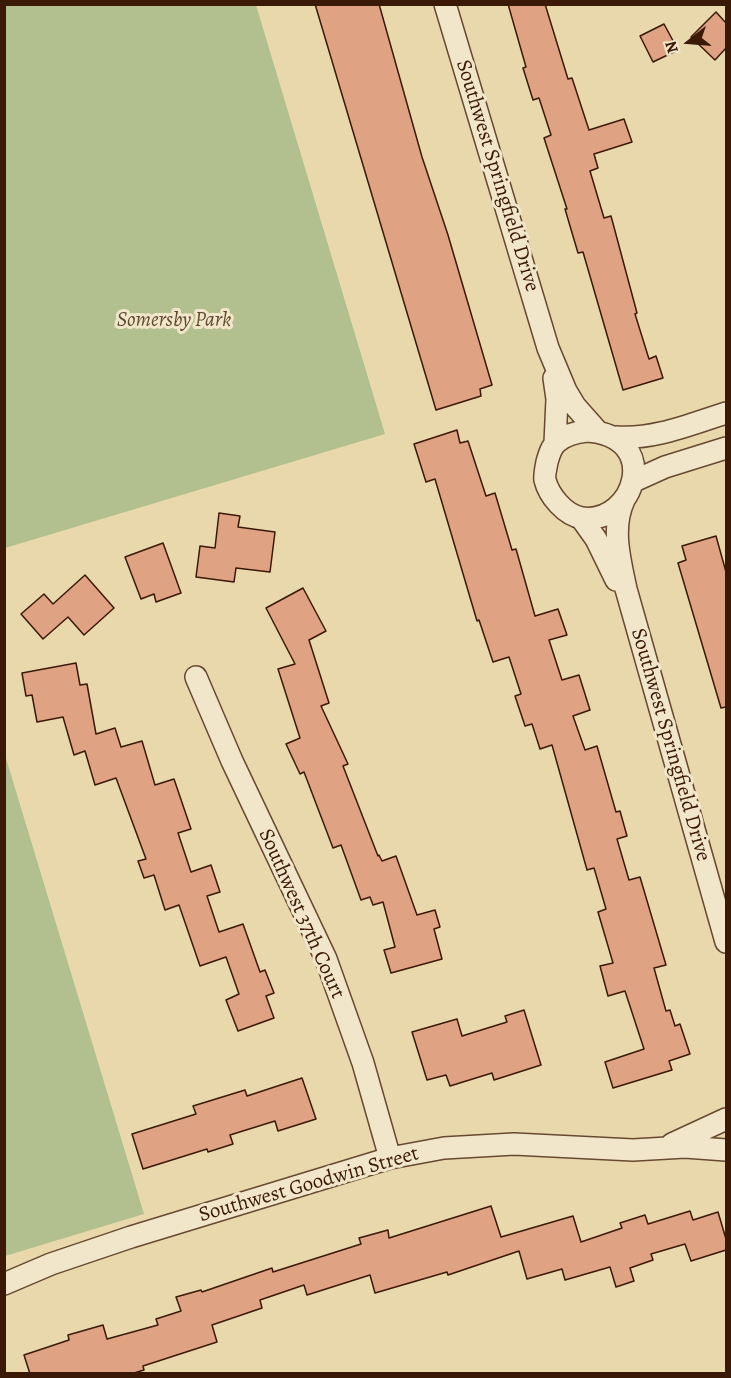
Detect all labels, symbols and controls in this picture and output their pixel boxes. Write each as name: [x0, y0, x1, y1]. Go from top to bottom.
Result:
north arrow: [659, 12, 719, 72]
text: N: [660, 38, 684, 56]
street label: Southwest Springfield Drive: [450, 57, 544, 295]
park label: Somersby Park: [117, 308, 231, 334]
street label: Southwest Springfield Drive: [625, 626, 715, 864]
street label: Southwest 37th Court: [252, 825, 350, 1003]
street label: Southwest Goodwin Street: [196, 1142, 422, 1228]

